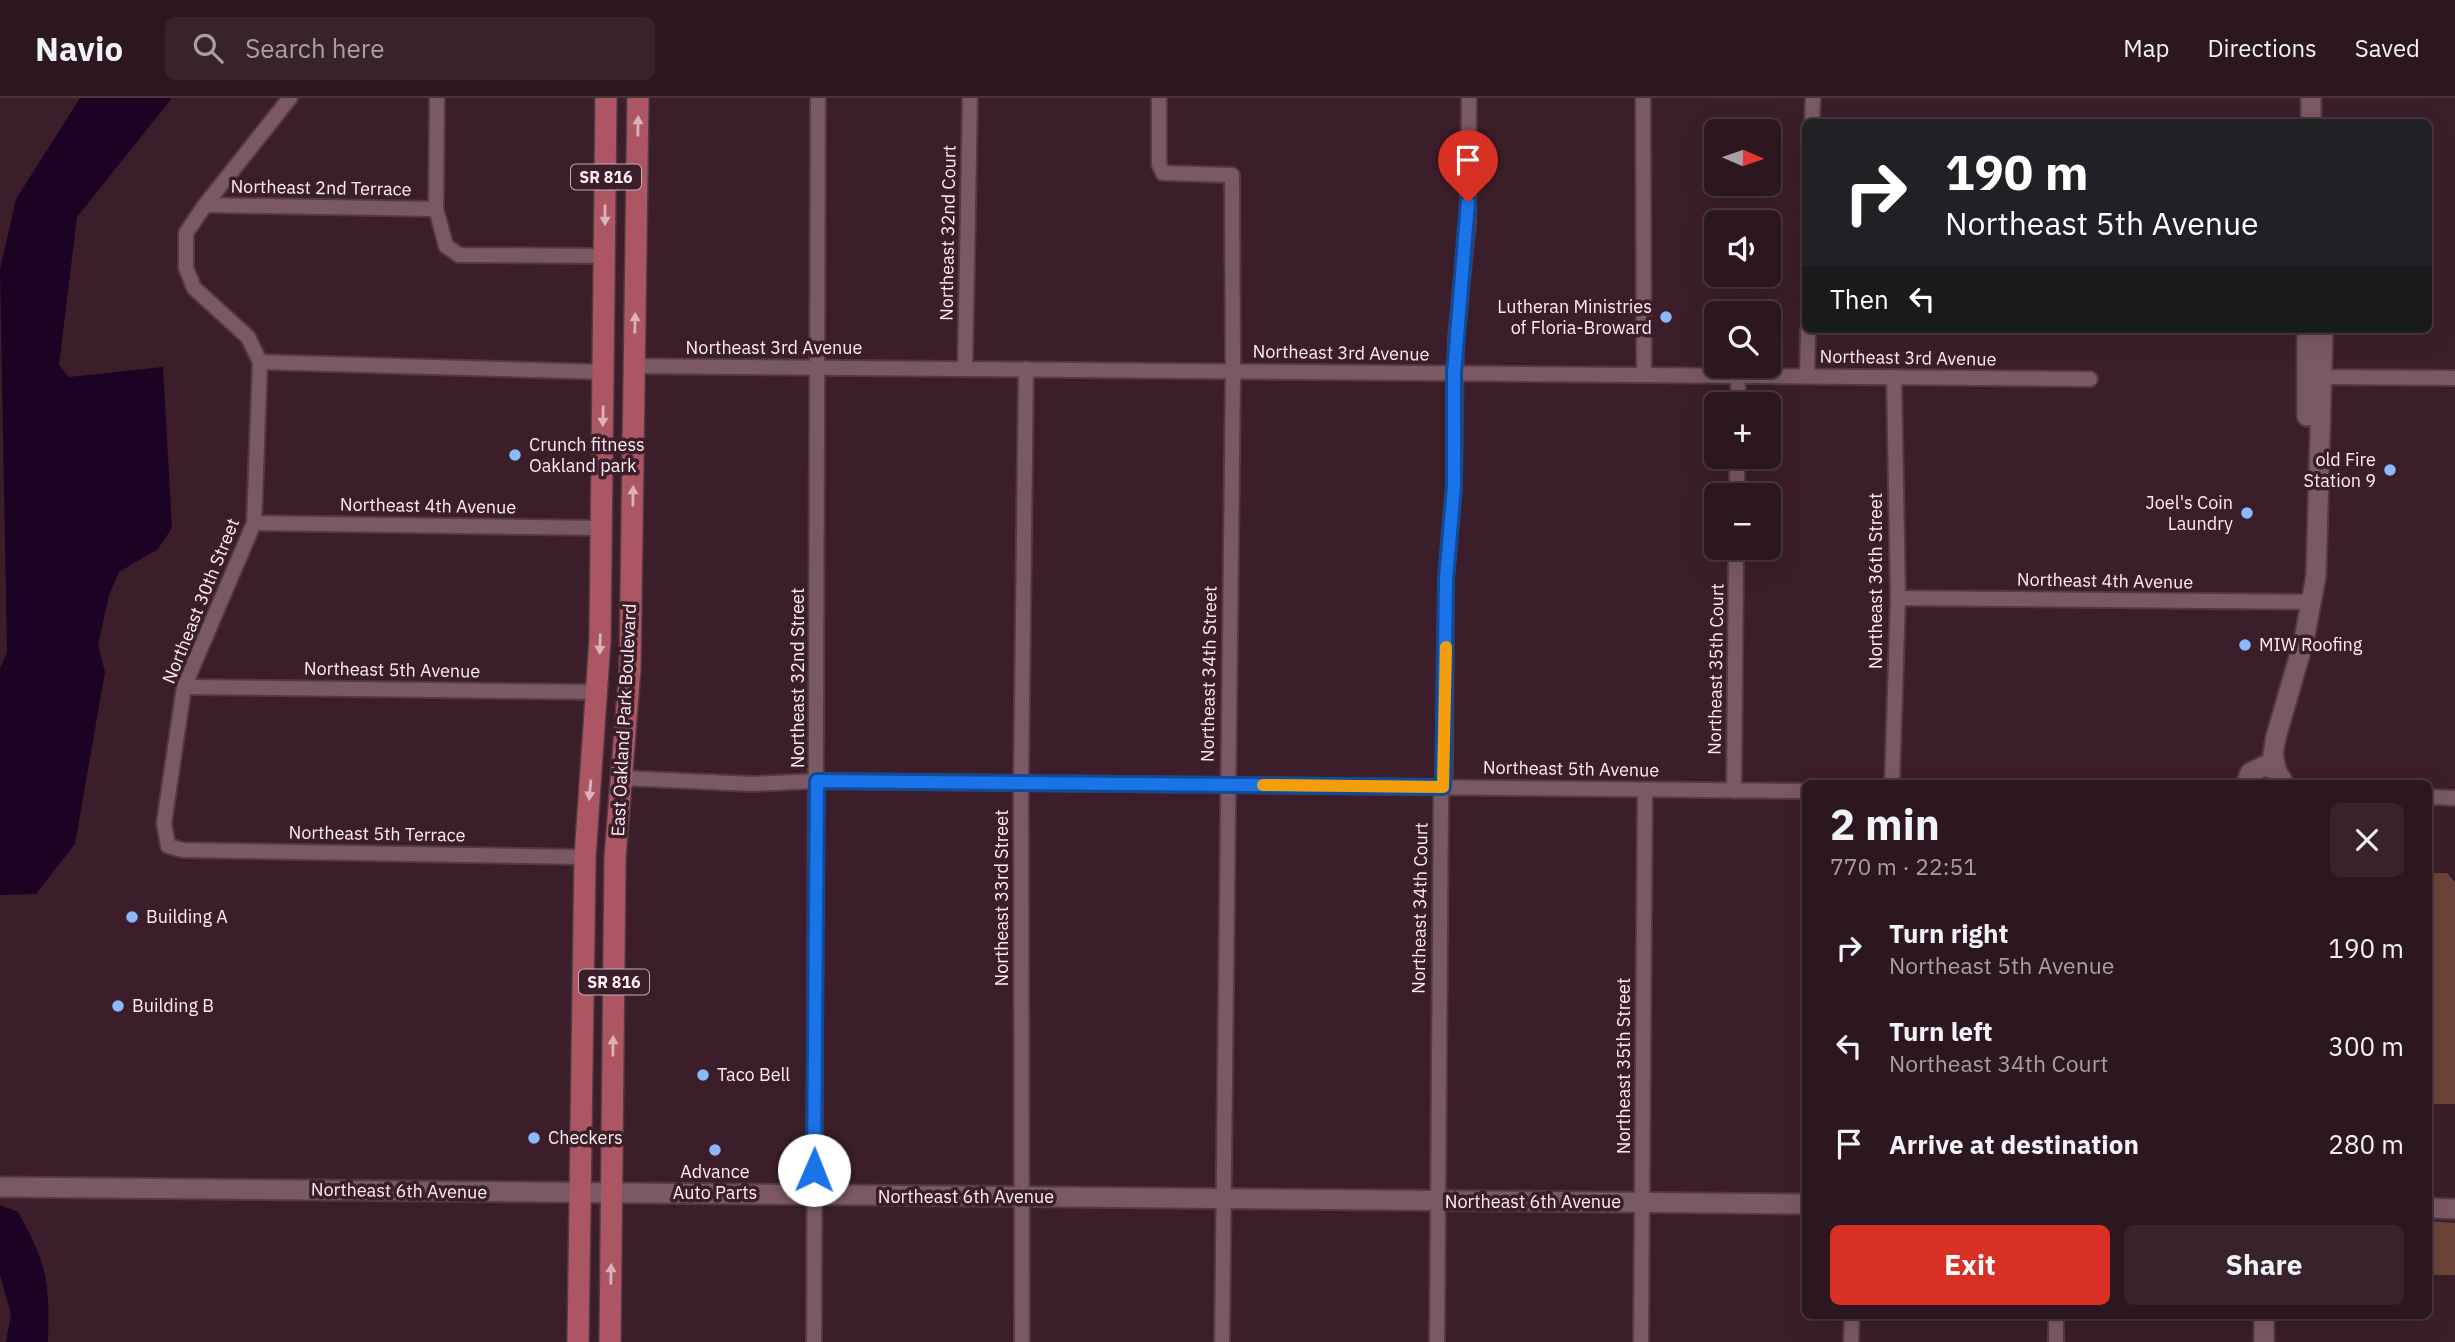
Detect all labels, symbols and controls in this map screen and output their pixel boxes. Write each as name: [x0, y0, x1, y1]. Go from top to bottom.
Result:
search box: [165, 17, 655, 80]
text: Navio: [35, 27, 123, 70]
icon: search: [189, 29, 227, 67]
text: Search here: [245, 31, 385, 65]
text: Map: [2123, 32, 2169, 64]
text: Directions: [2207, 32, 2317, 64]
text: Saved: [2355, 32, 2420, 64]
one-way arrow: [632, 115, 643, 137]
north arrow: [1704, 119, 1782, 196]
map controls: [1704, 119, 1781, 560]
pin: [1438, 130, 1498, 202]
text: 190 m: [1945, 140, 2089, 203]
icon: arrive: [1449, 141, 1487, 179]
street label: Northeast 32nd Court: [934, 145, 961, 321]
icon: right: [1830, 147, 1921, 238]
road number: SR 816: [571, 164, 641, 190]
street label: Northeast 2nd Terrace: [230, 174, 412, 201]
text: Northeast 5th Avenue: [1945, 202, 2259, 244]
one-way arrow: [599, 204, 611, 226]
button: sound: [1704, 210, 1781, 287]
icon: left: [1903, 280, 1941, 318]
text: Then: [1830, 282, 1889, 316]
place label: Lutheran Ministries of Floria-Broward: [1497, 295, 1652, 339]
button: search: [1704, 301, 1781, 378]
marker: Lutheran Ministries of Floria-Broward: [1658, 309, 1674, 325]
one-way arrow: [629, 311, 641, 333]
street label: Northeast 3rd Avenue: [686, 336, 863, 359]
street label: Northeast 3rd Avenue: [1252, 339, 1430, 366]
street label: Northeast 3rd Avenue: [1819, 344, 1997, 371]
button: +: [1704, 392, 1781, 469]
one-way arrow: [597, 406, 609, 428]
place label: Crunch fitness Oakland park: [529, 433, 645, 477]
marker: Crunch fitness Oakland park: [507, 447, 523, 463]
place label: old Fire Station 9: [2303, 448, 2376, 492]
marker: old Fire Station 9: [2382, 462, 2398, 478]
button: −: [1704, 483, 1781, 560]
one-way arrow: [627, 485, 639, 507]
place label: Joel's Coin Laundry: [2146, 491, 2233, 535]
street label: Northeast 4th Avenue: [340, 492, 517, 519]
street label: Northeast 36th Street: [1864, 493, 1887, 669]
marker: Joel's Coin Laundry: [2239, 505, 2255, 521]
street label: Northeast 30th Street: [157, 515, 244, 687]
street label: Northeast 4th Avenue: [2017, 567, 2194, 594]
street label: Northeast 35th Court: [1703, 583, 1728, 755]
street label: Northeast 34th Street: [1195, 586, 1222, 762]
street label: Northeast 32nd Street: [786, 588, 809, 768]
street label: East Oakland Park Boulevard: [606, 603, 641, 837]
one-way arrow: [594, 633, 605, 655]
place label: MIW Roofing: [2259, 633, 2363, 656]
marker: MIW Roofing: [2237, 637, 2253, 653]
street label: Northeast 5th Avenue: [304, 656, 481, 683]
street label: Northeast 5th Avenue: [1483, 755, 1660, 782]
one-way arrow: [584, 779, 595, 801]
text: 2 min: [1830, 797, 1940, 852]
button: close: [2330, 803, 2404, 877]
street label: Northeast 33rd Street: [990, 810, 1013, 986]
street label: Northeast 5th Terrace: [288, 820, 466, 847]
street label: Northeast 34th Court: [1407, 822, 1432, 994]
text: 770 m · 22:51: [1830, 851, 1977, 881]
place label: Building A: [146, 905, 228, 928]
marker: Building A: [124, 909, 140, 925]
text: Turn right: [1889, 916, 2008, 950]
icon: right: [1830, 929, 1868, 967]
text: 190 m: [2328, 931, 2404, 965]
text: Northeast 5th Avenue: [1889, 950, 2114, 980]
road number: SR 816: [579, 970, 649, 995]
street label: Northeast 35th Street: [1612, 978, 1635, 1154]
place label: Building B: [132, 994, 214, 1017]
marker: Building B: [110, 998, 126, 1014]
text: Turn left: [1889, 1014, 1992, 1048]
icon: left: [1830, 1027, 1868, 1065]
text: 300 m: [2328, 1029, 2404, 1063]
one-way arrow: [607, 1035, 619, 1057]
text: Northeast 34th Court: [1889, 1048, 2108, 1078]
place label: Taco Bell: [717, 1063, 790, 1086]
marker: Taco Bell: [695, 1067, 711, 1083]
icon: arrive: [1830, 1125, 1868, 1163]
place label: Checkers: [548, 1126, 623, 1149]
text: Arrive at destination: [1889, 1127, 2139, 1161]
text: 280 m: [2328, 1127, 2404, 1161]
marker: Checkers: [526, 1130, 542, 1146]
position arrow: [777, 1133, 851, 1207]
marker: Advance Auto Parts: [707, 1142, 723, 1158]
place label: Advance Auto Parts: [673, 1160, 757, 1204]
street label: Northeast 6th Avenue: [311, 1177, 488, 1204]
street label: Northeast 6th Avenue: [878, 1185, 1054, 1208]
street label: Northeast 6th Avenue: [1445, 1190, 1621, 1213]
button: Exit: [1830, 1225, 2110, 1305]
button: Share: [2124, 1225, 2404, 1305]
one-way arrow: [605, 1263, 617, 1285]

